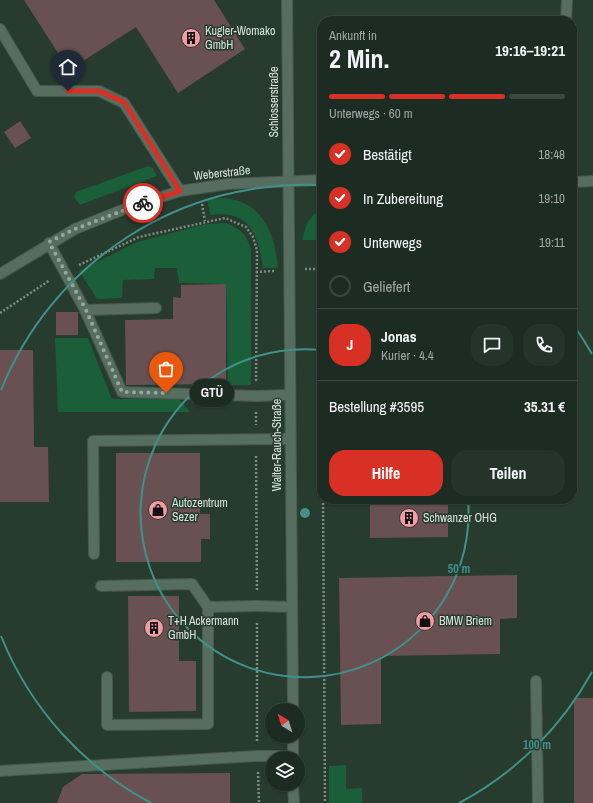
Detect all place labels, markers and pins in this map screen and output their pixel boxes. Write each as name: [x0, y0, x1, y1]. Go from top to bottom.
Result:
place label: Kugler-Womako GmbH: [205, 23, 275, 53]
building icon: Kugler-Womako GmbH: [180, 27, 202, 49]
pin: [51, 50, 85, 91]
pin: [149, 352, 183, 393]
callout: GTÜ: [190, 379, 234, 407]
place label: Autozentrum Sezer: [171, 495, 228, 525]
shop icon: Autozentrum Sezer: [147, 499, 169, 521]
centre of rings: [298, 506, 312, 520]
building icon: Schwanzer OHG: [398, 507, 420, 529]
place label: Schwanzer OHG: [423, 510, 497, 526]
shop icon: BMW Briem: [414, 610, 436, 632]
place label: T+H Ackermann GmbH: [168, 613, 239, 643]
place label: BMW Briem: [439, 613, 492, 629]
building icon: T+H Ackermann GmbH: [143, 617, 165, 639]

